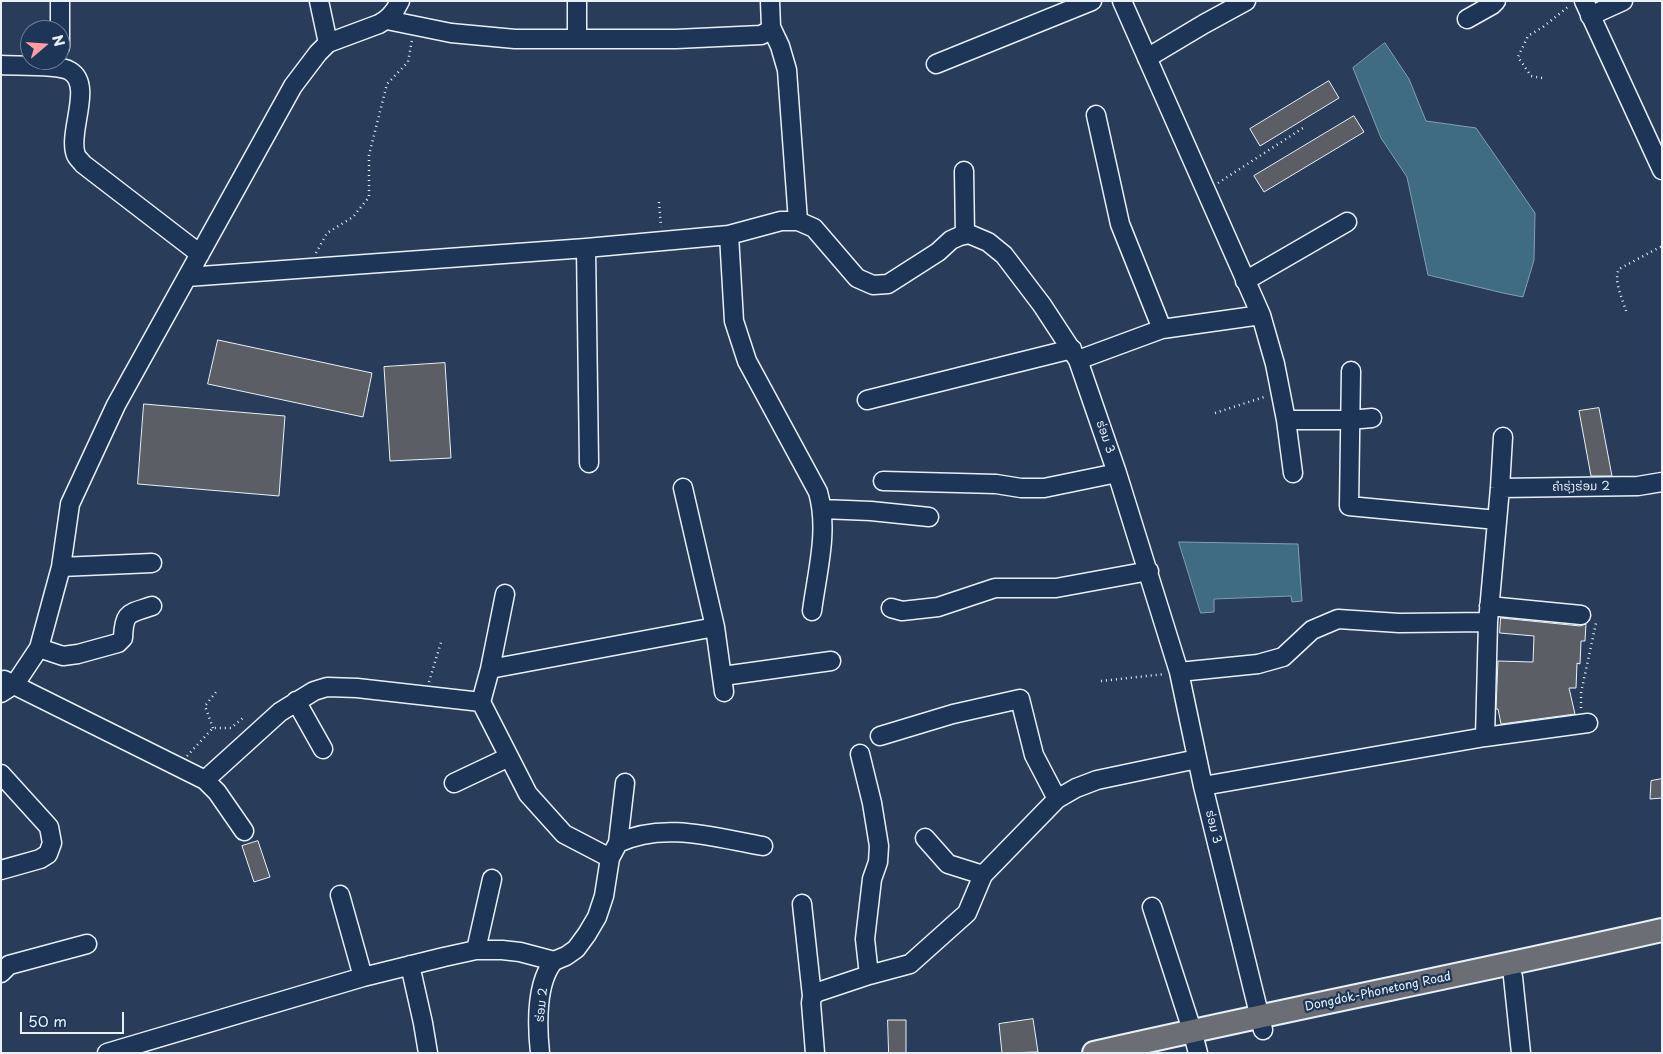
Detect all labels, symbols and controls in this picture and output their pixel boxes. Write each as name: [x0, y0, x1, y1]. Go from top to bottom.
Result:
north arrow: [20, 20, 70, 70]
text: N: [47, 32, 70, 49]
street label: ຮ່ອມ 3: [1093, 419, 1117, 455]
street label: ຄໍາຮຸ່ງຮ່ອມ 2: [1552, 479, 1610, 495]
street label: ຮ່ອມ 3: [1202, 809, 1224, 845]
street label: Dongdok-Phonetong Road: [1304, 969, 1452, 1015]
street label: ຮ່ອມ 2: [533, 987, 551, 1023]
scale bar: [22, 1002, 126, 1034]
text: 50 m: [28, 1009, 67, 1032]

